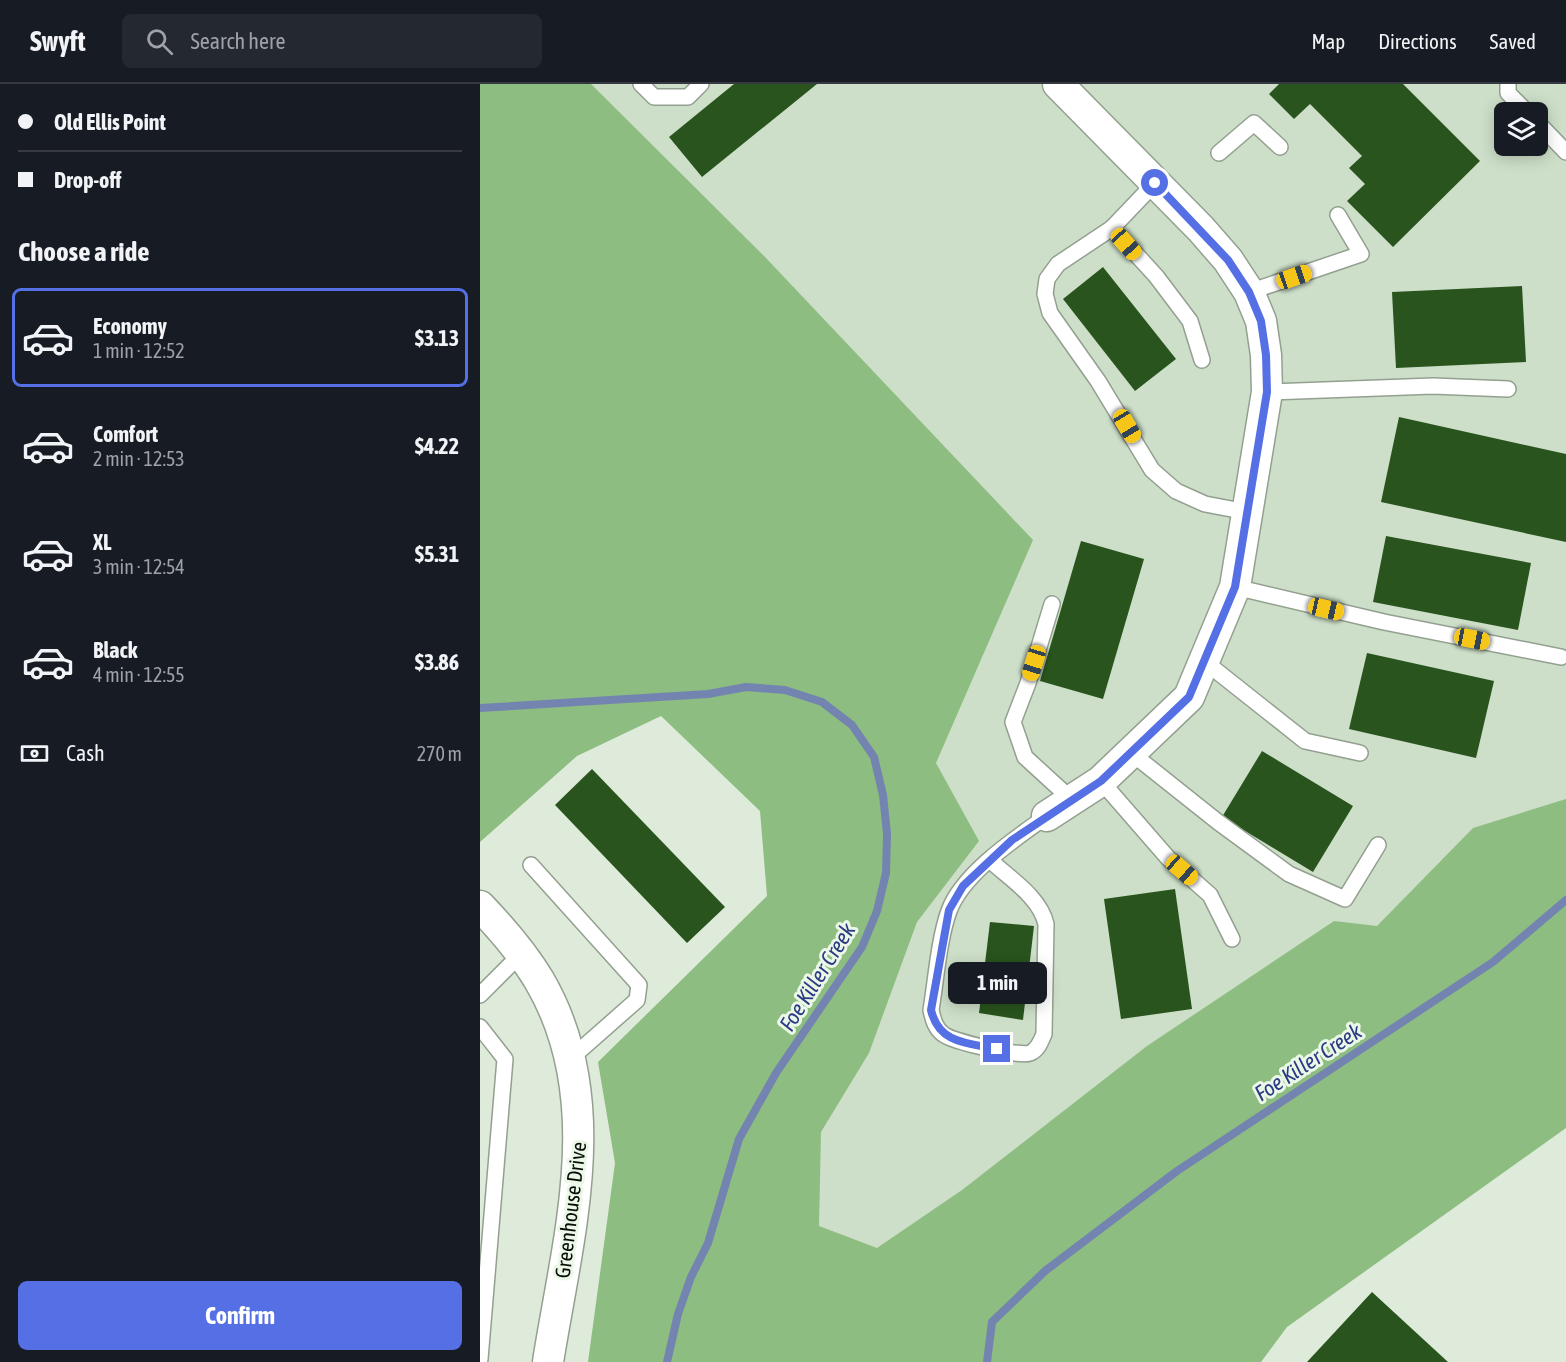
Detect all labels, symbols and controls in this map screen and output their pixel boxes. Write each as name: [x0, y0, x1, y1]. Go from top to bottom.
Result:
search box: [122, 14, 542, 68]
text: Swyft: [30, 25, 86, 57]
icon: search: [143, 25, 176, 58]
text: Search here: [191, 28, 285, 54]
text: Map: [1311, 29, 1345, 53]
text: Directions: [1378, 29, 1457, 53]
text: Saved: [1490, 29, 1536, 53]
map controls: [1494, 102, 1548, 156]
button: layers: [1494, 102, 1548, 156]
text: Old Ellis Point: [54, 109, 166, 135]
text: Drop-off: [54, 167, 121, 193]
route start: [1141, 169, 1168, 196]
car: [1107, 225, 1145, 263]
text: Choose a ride: [18, 236, 150, 267]
car: [1274, 263, 1314, 291]
icon: car: [21, 311, 75, 365]
text: Economy: [93, 313, 167, 339]
text: $3.13: [415, 325, 459, 351]
text: 1 min · 12:52: [93, 339, 185, 362]
car: [1110, 406, 1144, 446]
icon: car: [21, 419, 75, 473]
text: Comfort: [93, 421, 158, 447]
text: $4.22: [415, 433, 459, 459]
text: 2 min · 12:53: [93, 447, 185, 470]
icon: car: [21, 527, 75, 581]
text: XL: [93, 529, 111, 555]
text: $5.31: [415, 541, 459, 567]
text: 3 min · 12:54: [93, 555, 185, 578]
car: [1306, 596, 1346, 622]
car: [1453, 627, 1491, 651]
icon: car: [21, 635, 75, 689]
text: Black: [93, 637, 137, 663]
car: [1020, 643, 1048, 683]
text: $3.86: [415, 649, 459, 675]
text: 4 min · 12:55: [93, 663, 185, 686]
icon: cash: [18, 737, 51, 770]
text: Cash: [66, 740, 105, 766]
text: 270 m: [417, 742, 462, 765]
car: [1163, 851, 1201, 889]
water label: Foe Killer Creek: [774, 918, 861, 1036]
callout: 1 min: [948, 962, 1046, 1004]
text: 1 min: [977, 971, 1018, 994]
water label: Foe Killer Creek: [1250, 1018, 1367, 1106]
route end: [983, 1035, 1010, 1062]
street label: Greenhouse Drive: [550, 1140, 590, 1280]
button: Confirm: [18, 1281, 462, 1350]

